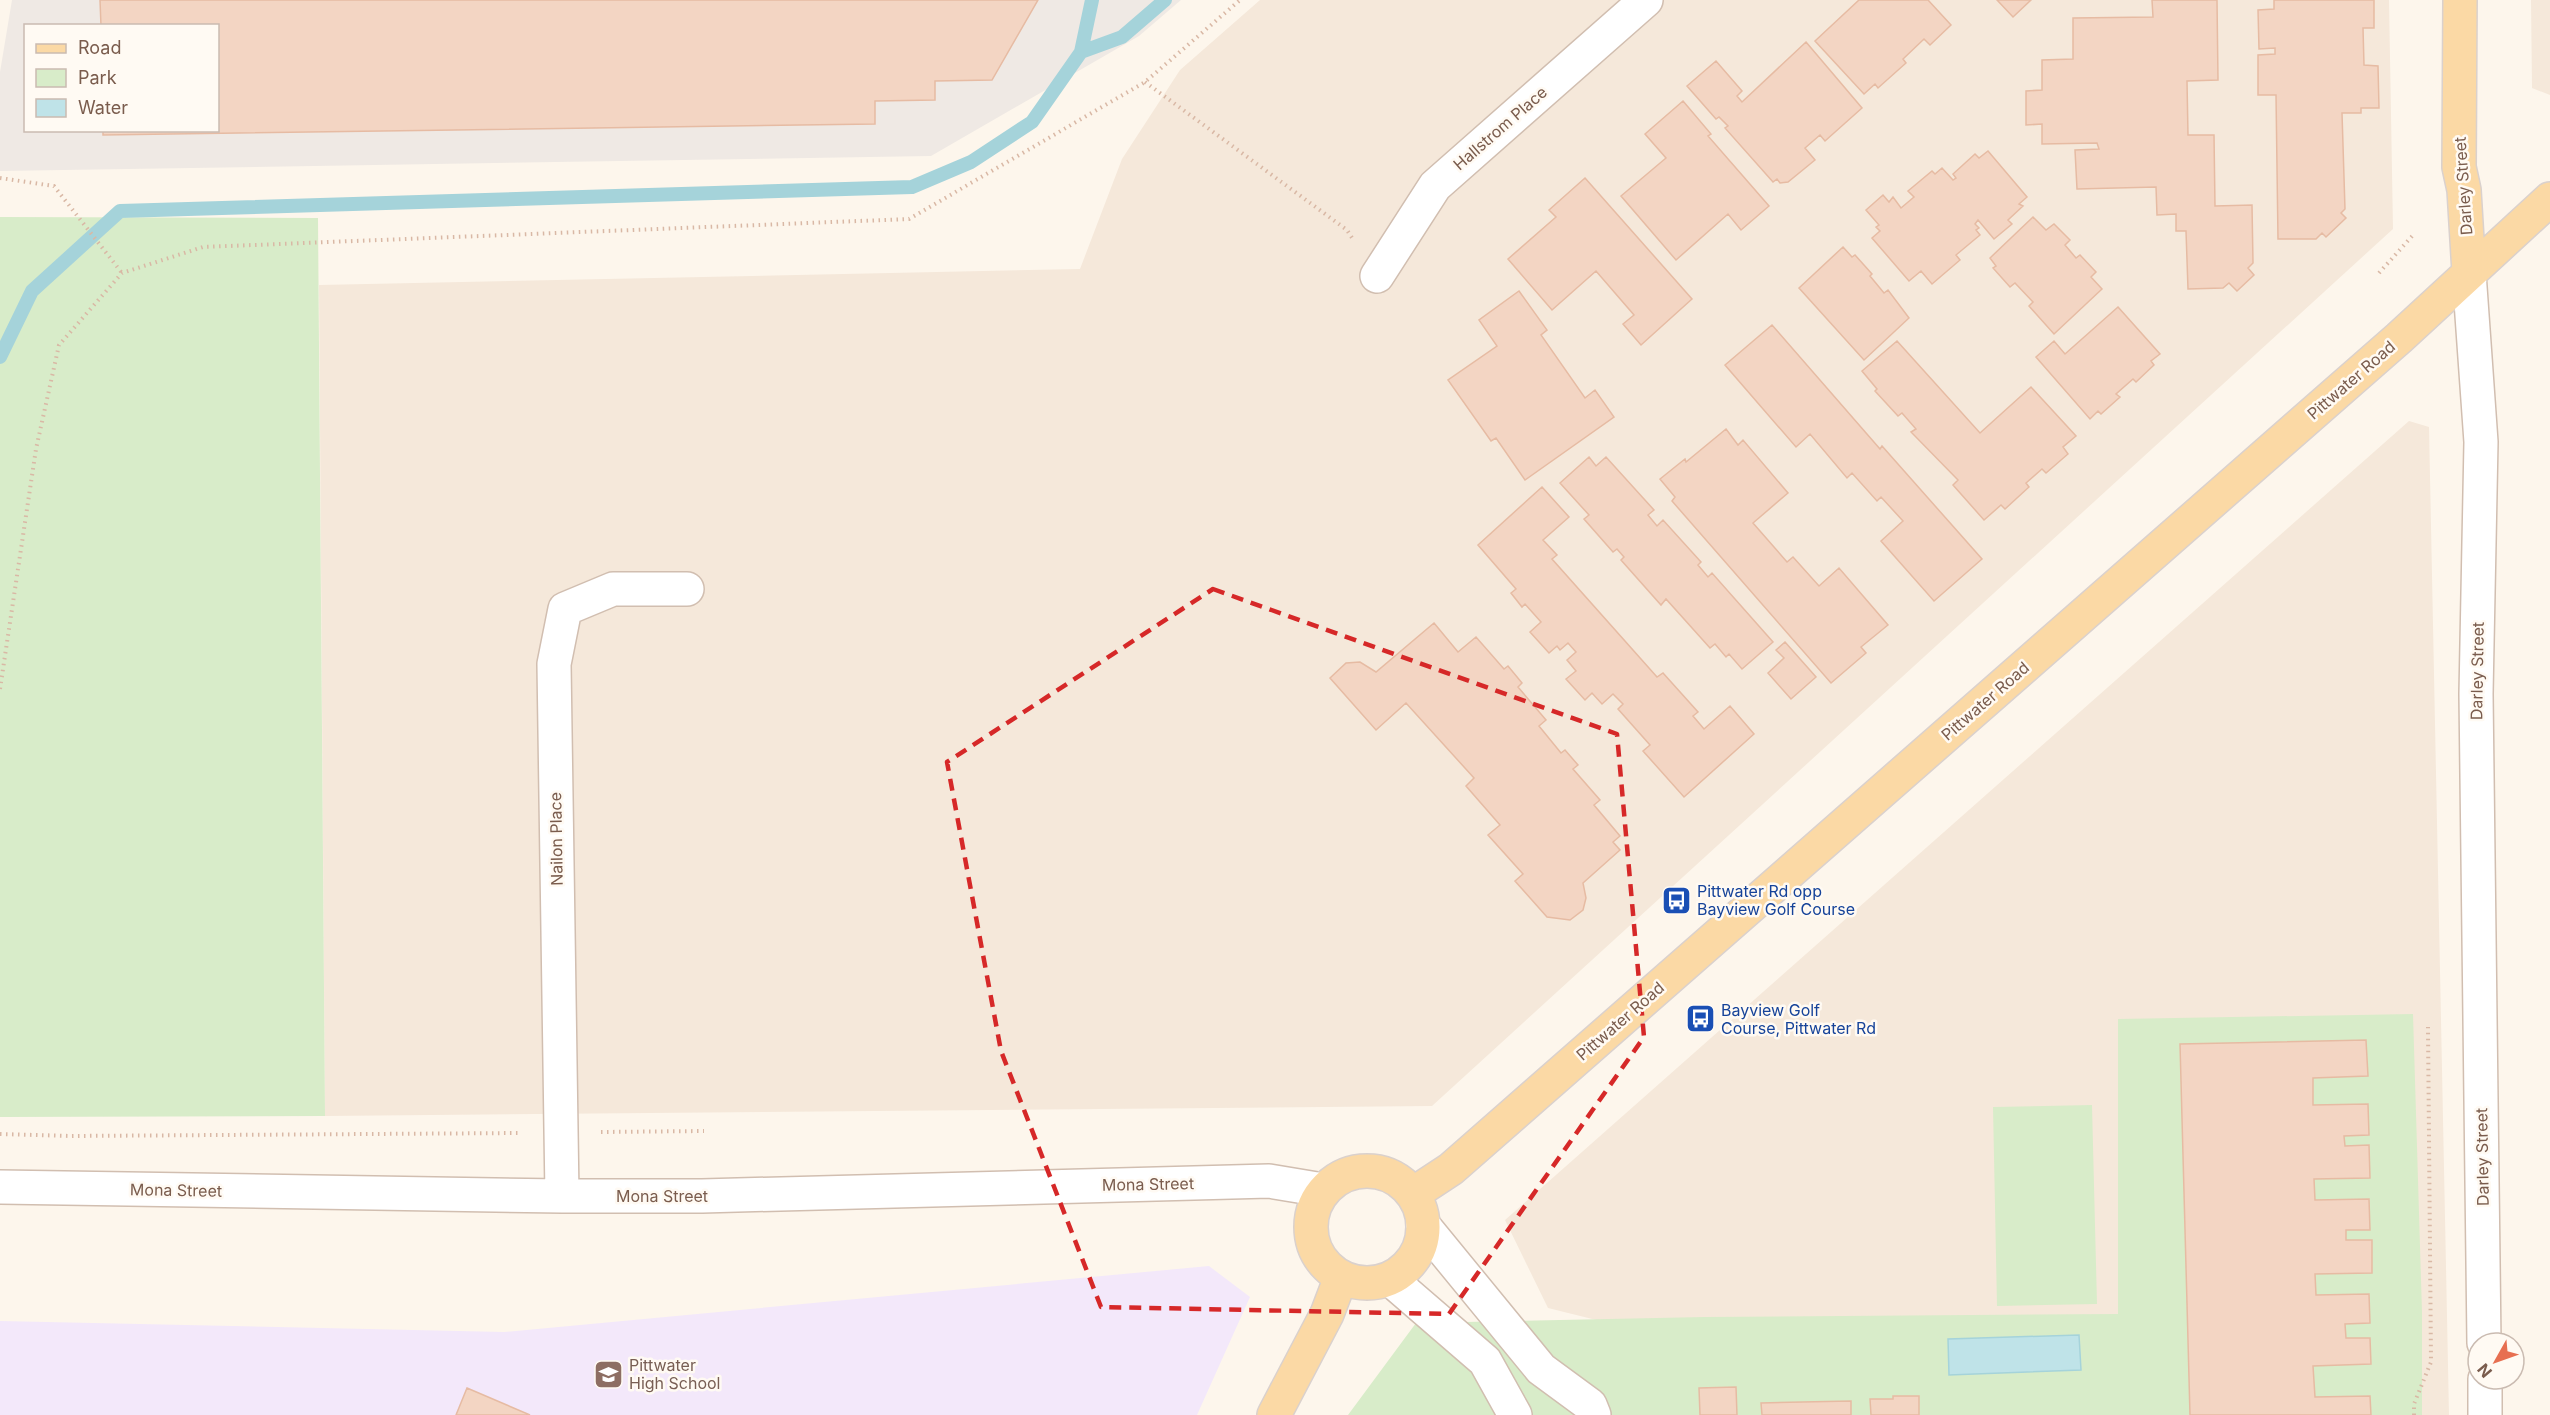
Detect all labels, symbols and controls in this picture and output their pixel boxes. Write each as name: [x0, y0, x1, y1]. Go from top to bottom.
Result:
legend: [24, 24, 219, 132]
text: Road: [78, 37, 121, 58]
text: Park: [78, 67, 117, 88]
street label: Hallstrom Place: [1449, 82, 1551, 174]
text: Water: [78, 97, 128, 118]
street label: Darley Street: [2450, 136, 2476, 236]
street label: Pittwater Road: [2303, 336, 2399, 424]
street label: Darley Street: [2466, 622, 2488, 720]
street label: Pittwater Road: [1937, 657, 2033, 745]
street label: Nailon Place: [545, 792, 567, 886]
place label: Pittwater Rd opp Bayview Golf Course: [1697, 881, 1855, 919]
bus stop icon: Pittwater Rd opp Bayview Golf Course: [1660, 884, 1692, 916]
street label: Pittwater Road: [1572, 977, 1668, 1065]
place label: Bayview Golf Course, Pittwater Rd: [1721, 1000, 1876, 1038]
bus stop icon: Bayview Golf Course, Pittwater Rd: [1684, 1003, 1716, 1035]
street label: Darley Street: [2471, 1108, 2493, 1206]
street label: Mona Street: [1102, 1173, 1194, 1195]
street label: Mona Street: [130, 1179, 222, 1201]
street label: Mona Street: [616, 1186, 708, 1206]
north arrow: [2466, 1331, 2526, 1391]
place label: Pittwater High School: [629, 1355, 720, 1393]
school or university icon: Pittwater High School: [592, 1358, 624, 1390]
text: N: [2473, 1360, 2496, 1382]

